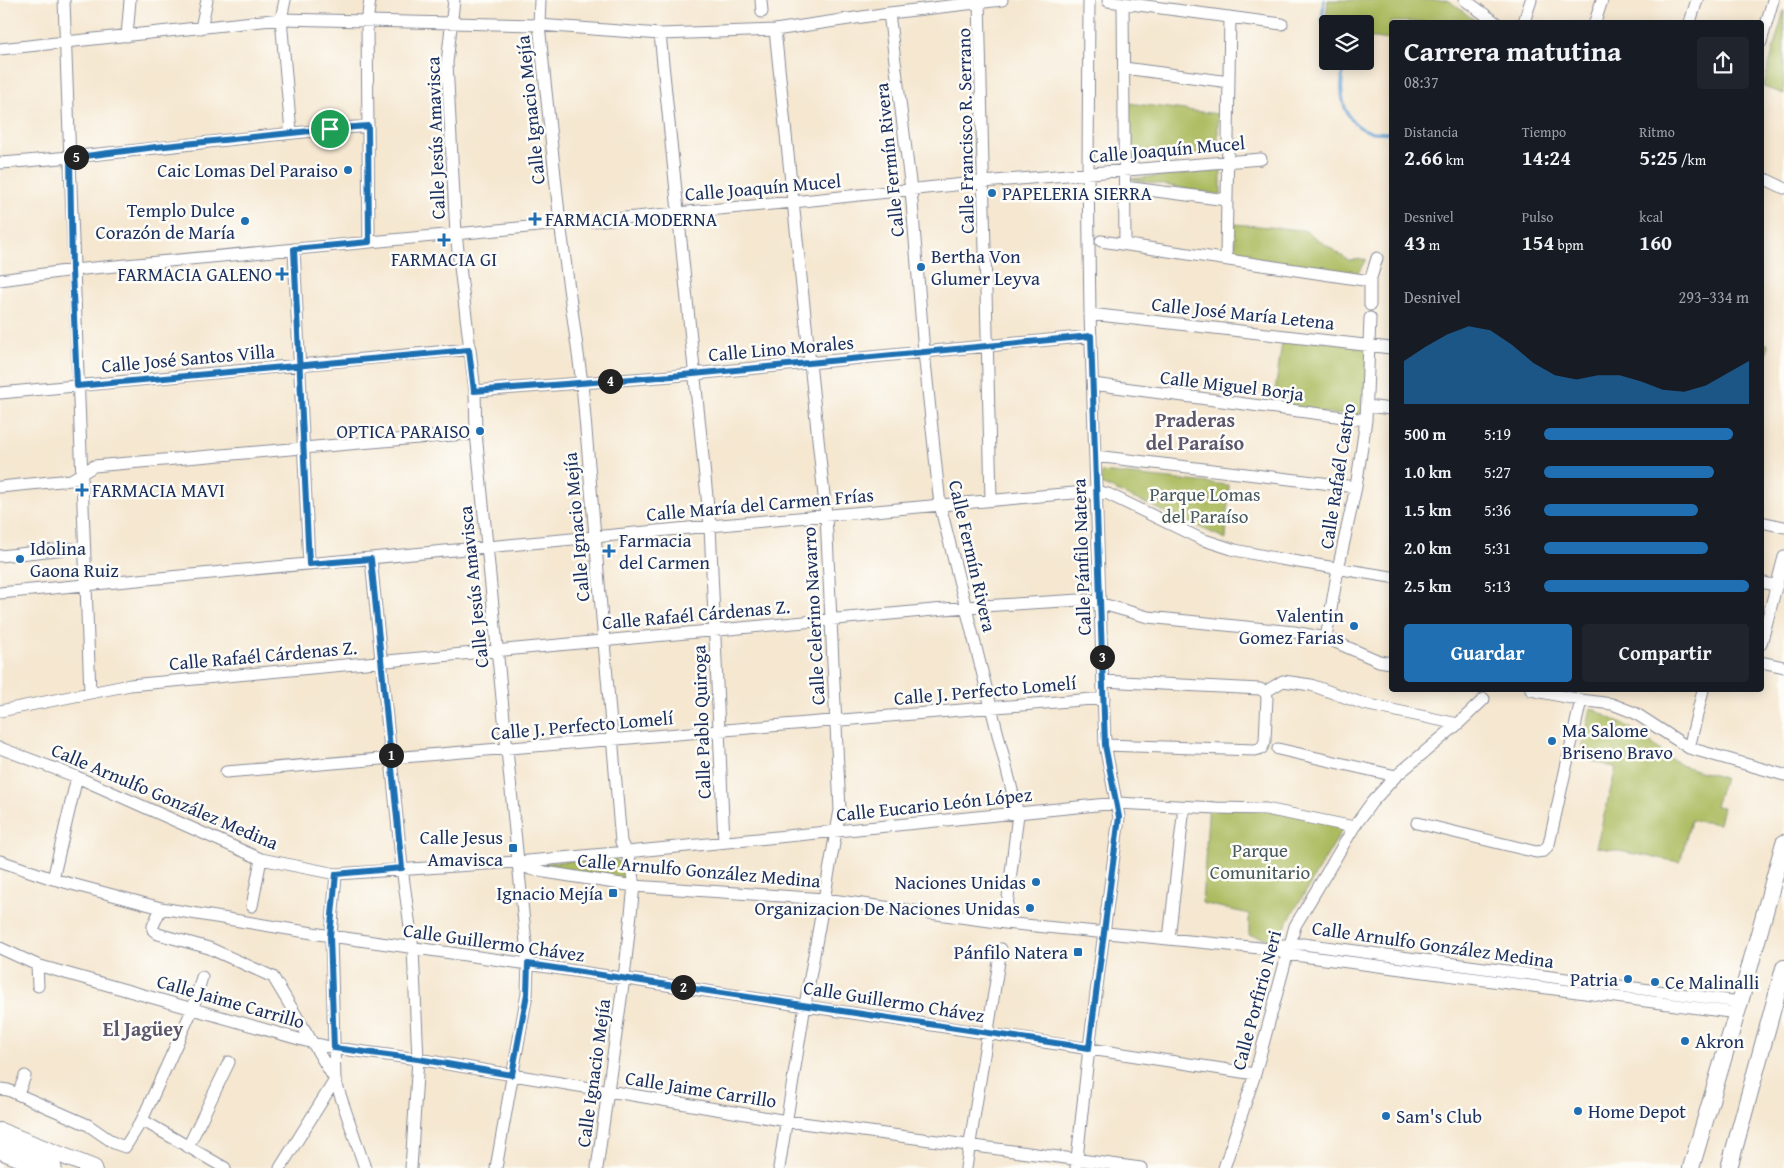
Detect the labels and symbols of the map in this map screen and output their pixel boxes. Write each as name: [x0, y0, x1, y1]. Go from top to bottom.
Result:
street label: Calle Francisco R. Serrano: [949, 28, 981, 234]
street label: Calle Ignacio Mejía: [508, 34, 552, 186]
street label: Calle Jesús Amavisca: [418, 56, 452, 220]
street label: Calle Fermín Rivera: [867, 82, 911, 238]
pin: [309, 108, 351, 150]
street label: Calle Joaquín Mucel: [1088, 128, 1246, 170]
pin: 5: [64, 144, 88, 170]
place label: Caic Lomas Del Paraiso: [157, 156, 338, 184]
marker: Caic Lomas Del Paraiso: [342, 164, 354, 176]
street label: Calle Joaquín Mucel: [684, 166, 842, 208]
place label: PAPELERIA SIERRA: [1002, 179, 1152, 207]
marker: PAPELERIA SIERRA: [986, 187, 998, 199]
place label: Templo Dulce Corazón de María: [96, 196, 235, 246]
place label: FARMACIA MODERNA: [545, 205, 718, 233]
marker: FARMACIA MODERNA: [529, 213, 541, 225]
marker: Templo Dulce Corazón de María: [239, 215, 251, 227]
marker: FARMACIA GI: [438, 234, 450, 246]
place label: Bertha Von Glumer Leyva: [931, 242, 1040, 292]
place label: FARMACIA GI: [391, 245, 497, 273]
place label: FARMACIA GALENO: [117, 260, 272, 288]
marker: Bertha Von Glumer Leyva: [915, 261, 927, 273]
marker: FARMACIA GALENO: [276, 268, 288, 280]
street label: Calle José María Letena: [1150, 289, 1336, 337]
street label: Calle Lino Morales: [707, 328, 855, 368]
street label: Calle José Santos Villa: [100, 336, 276, 380]
street label: Calle Miguel Borja: [1159, 362, 1305, 408]
pin: 4: [598, 368, 622, 394]
street label: Calle Rafaél Castro: [1312, 401, 1362, 551]
district label: Praderas del Paraíso: [1146, 405, 1245, 457]
place label: OPTICA PARAISO: [337, 417, 470, 445]
marker: OPTICA PARAISO: [474, 425, 486, 437]
street label: Calle Ignacio Mejía: [556, 451, 596, 603]
place label: FARMACIA MAVI: [92, 476, 225, 504]
street label: Calle Fermín Rivera: [942, 477, 1004, 635]
street label: Calle Pánfilo Natera: [1064, 478, 1098, 636]
street label: Calle María del Carmen Frías: [645, 480, 875, 528]
park label: Parque Lomas del Paraíso: [1149, 480, 1261, 530]
marker: FARMACIA MAVI: [76, 484, 88, 496]
street label: Calle Jesús Amavisca: [451, 504, 495, 670]
place label: Farmacia del Carmen: [619, 526, 710, 576]
street label: Calle Celerino Navarro: [794, 526, 832, 706]
place label: Idolina Gaona Ruiz: [30, 534, 119, 584]
marker: Farmacia del Carmen: [603, 545, 615, 557]
marker: Idolina Gaona Ruiz: [14, 553, 26, 565]
street label: Calle Rafaél Cárdenas Z.: [601, 592, 791, 636]
place label: Valentin Gomez Farias: [1239, 601, 1344, 651]
marker: Valentin Gomez Farias: [1348, 620, 1360, 632]
street label: Calle Rafaél Cárdenas Z.: [168, 633, 358, 677]
street label: Calle Pablo Quiroga: [684, 644, 718, 800]
pin: 3: [1090, 644, 1114, 670]
street label: Calle J. Perfecto Lomelí: [893, 668, 1078, 712]
street label: Calle J. Perfecto Lomelí: [490, 703, 675, 747]
place label: Ma Salome Briseno Bravo: [1562, 716, 1673, 766]
street label: Calle Arnulfo González Medina: [47, 735, 283, 857]
marker: Ma Salome Briseno Bravo: [1546, 735, 1558, 747]
pin: 1: [378, 742, 404, 768]
street label: Calle Eucario León López: [835, 780, 1033, 828]
place label: Calle Jesus Amavisca: [420, 823, 503, 873]
park label: Parque Comunitario: [1210, 836, 1310, 886]
marker: Calle Jesus Amavisca: [507, 842, 519, 854]
street label: Calle Arnulfo González Medina: [576, 845, 822, 895]
place label: Naciones Unidas: [895, 868, 1026, 896]
marker: Naciones Unidas: [1030, 876, 1042, 888]
place label: Ignacio Mejía: [497, 879, 603, 907]
marker: Ignacio Mejía: [607, 887, 619, 899]
place label: Organizacion De Naciones Unidas: [755, 894, 1020, 922]
marker: Organizacion De Naciones Unidas: [1024, 902, 1036, 914]
street label: Calle Arnulfo González Medina: [1310, 913, 1556, 975]
street label: Calle Guillermo Chávez: [401, 915, 587, 969]
street label: Calle Porfirio Neri: [1224, 927, 1288, 1073]
place label: Pánfilo Natera: [954, 938, 1068, 966]
marker: Pánfilo Natera: [1072, 946, 1084, 958]
place label: Patria: [1570, 965, 1618, 993]
street label: Calle Jaime Carrillo: [154, 967, 308, 1035]
place label: Ce Malinalli: [1665, 968, 1759, 996]
street label: Calle Guillermo Chávez: [801, 973, 987, 1029]
marker: Patria: [1622, 973, 1634, 985]
pin: 2: [670, 974, 696, 1000]
marker: Ce Malinalli: [1649, 976, 1661, 988]
street label: Calle Ignacio Mejía: [569, 997, 617, 1149]
district label: El Jagüey: [103, 1014, 184, 1043]
place label: Akron: [1695, 1027, 1744, 1055]
marker: Akron: [1679, 1035, 1691, 1047]
street label: Calle Jaime Carrillo: [623, 1063, 779, 1115]
place label: Home Depot: [1588, 1097, 1686, 1125]
place label: Sam's Club: [1396, 1102, 1482, 1130]
marker: Home Depot: [1572, 1105, 1584, 1117]
marker: Sam's Club: [1380, 1110, 1392, 1122]

